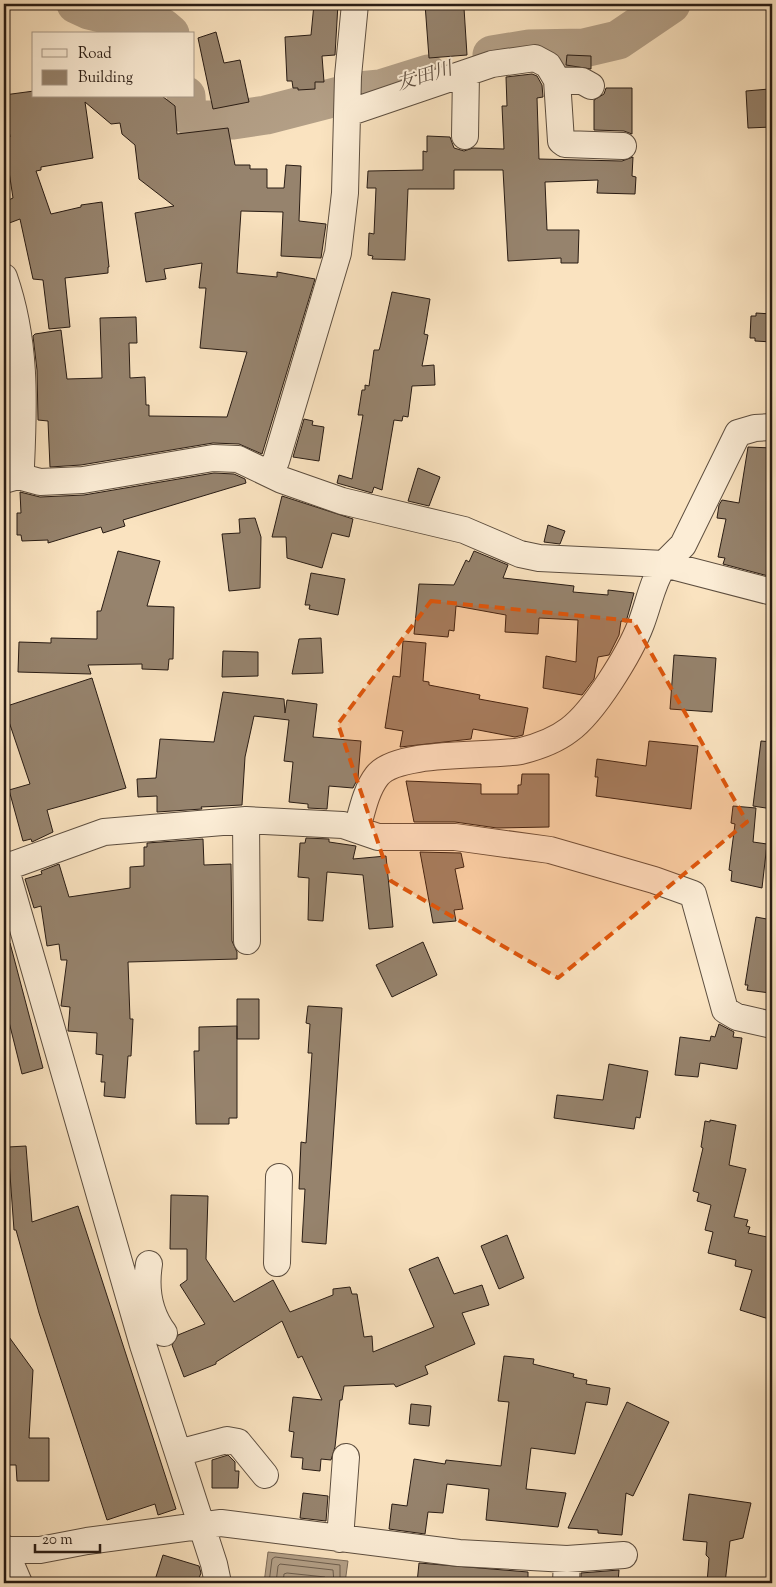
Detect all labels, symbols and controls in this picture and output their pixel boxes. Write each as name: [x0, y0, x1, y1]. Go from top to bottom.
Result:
legend: [32, 32, 195, 98]
text: Road: [78, 44, 112, 65]
water label: 友田川: [394, 56, 458, 99]
text: Building: [78, 68, 133, 89]
scale bar: [35, 1522, 100, 1554]
text: 20 m: [42, 1530, 73, 1551]

